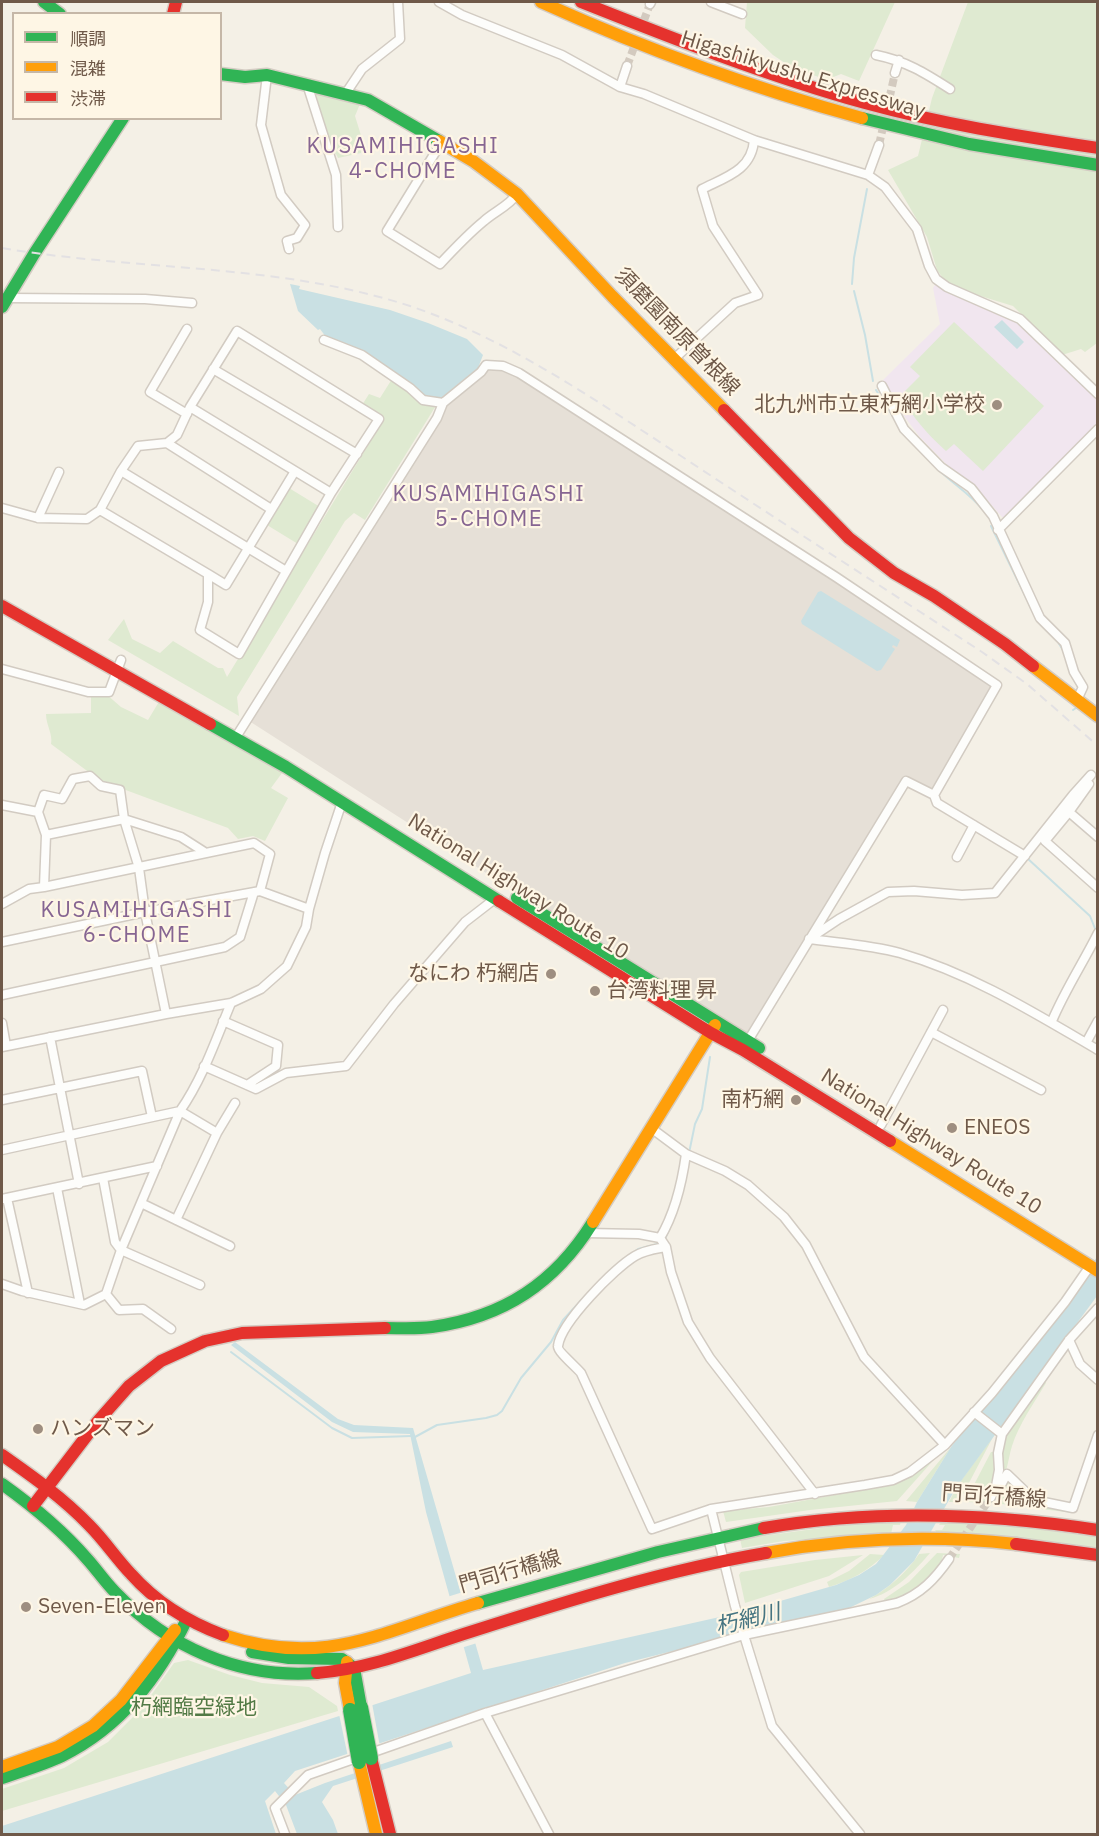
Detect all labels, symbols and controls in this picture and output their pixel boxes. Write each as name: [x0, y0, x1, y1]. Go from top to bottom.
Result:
legend: [12, 12, 222, 120]
street label: Higashikyushu Expressway: [678, 26, 928, 124]
text: 順調: [70, 27, 106, 50]
text: 混雑: [70, 57, 106, 80]
text: 渋滞: [70, 87, 106, 110]
district label: KUSAMIHIGASHI 4-CHOME: [307, 134, 499, 186]
street label: 須磨園南原曽根線: [610, 263, 744, 401]
place label: 北九州市立東朽網小学校: [754, 392, 985, 418]
marker: 北九州市立東朽網小学校: [990, 398, 1004, 412]
district label: KUSAMIHIGASHI 5-CHOME: [393, 482, 585, 534]
street label: National Highway Route 10: [403, 809, 633, 965]
district label: KUSAMIHIGASHI 6-CHOME: [41, 898, 233, 950]
place label: なにわ 朽網店: [408, 961, 539, 987]
marker: なにわ 朽網店: [544, 967, 558, 981]
place label: 台湾料理 昇: [607, 978, 717, 1004]
marker: 台湾料理 昇: [588, 984, 602, 998]
street label: National Highway Route 10: [816, 1064, 1046, 1220]
place label: 南朽網: [721, 1087, 784, 1113]
marker: 南朽網: [789, 1093, 803, 1107]
place label: ENEOS: [964, 1115, 1030, 1141]
marker: ENEOS: [945, 1121, 959, 1135]
place label: ハンズマン: [50, 1416, 155, 1442]
marker: ハンズマン: [31, 1422, 45, 1436]
street label: 門司行橋線: [941, 1481, 1047, 1513]
street label: 門司行橋線: [456, 1545, 564, 1599]
place label: Seven-Eleven: [38, 1594, 166, 1620]
water label: 朽網川: [713, 1599, 783, 1641]
marker: Seven-Eleven: [19, 1600, 33, 1614]
park label: 朽網臨空緑地: [131, 1695, 257, 1721]

